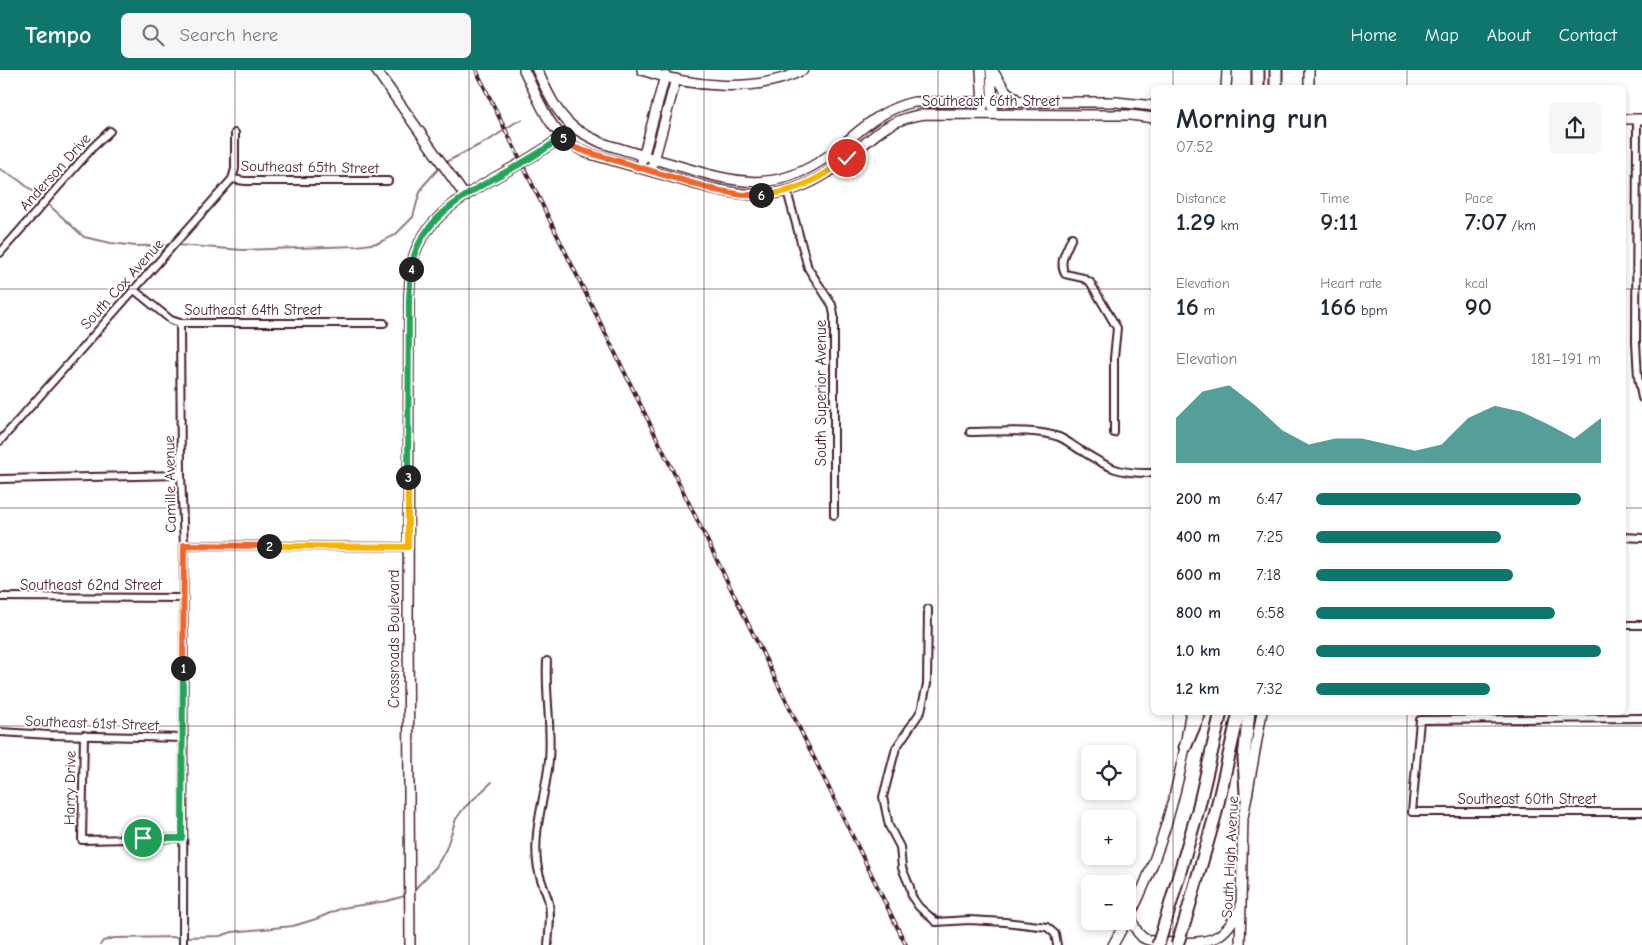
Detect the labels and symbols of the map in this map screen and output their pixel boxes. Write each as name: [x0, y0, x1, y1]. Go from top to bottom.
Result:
street label: Southeast 66th Street: [922, 92, 1061, 110]
pin: 5: [550, 126, 576, 150]
street label: Anderson Drive: [15, 129, 95, 214]
pin: [826, 137, 868, 179]
street label: Southeast 65th Street: [241, 157, 380, 177]
pin: 6: [748, 182, 774, 208]
street label: South Cox Avenue: [77, 235, 168, 333]
pin: 4: [398, 256, 424, 282]
street label: Southeast 64th Street: [184, 301, 322, 319]
street label: South Superior Avenue: [812, 319, 830, 466]
street label: Camille Avenue: [160, 435, 180, 533]
pin: 3: [396, 464, 420, 490]
pin: 2: [256, 534, 282, 558]
street label: Crossroads Boulevard: [385, 570, 403, 708]
street label: Southeast 62nd Street: [20, 576, 163, 594]
pin: 1: [170, 656, 196, 680]
street label: Southeast 61st Street: [25, 712, 160, 734]
street label: Harry Drive: [60, 750, 80, 825]
street label: Southeast 60th Street: [1457, 790, 1597, 808]
street label: South High Avenue: [1218, 795, 1242, 918]
pin: [122, 817, 164, 859]

